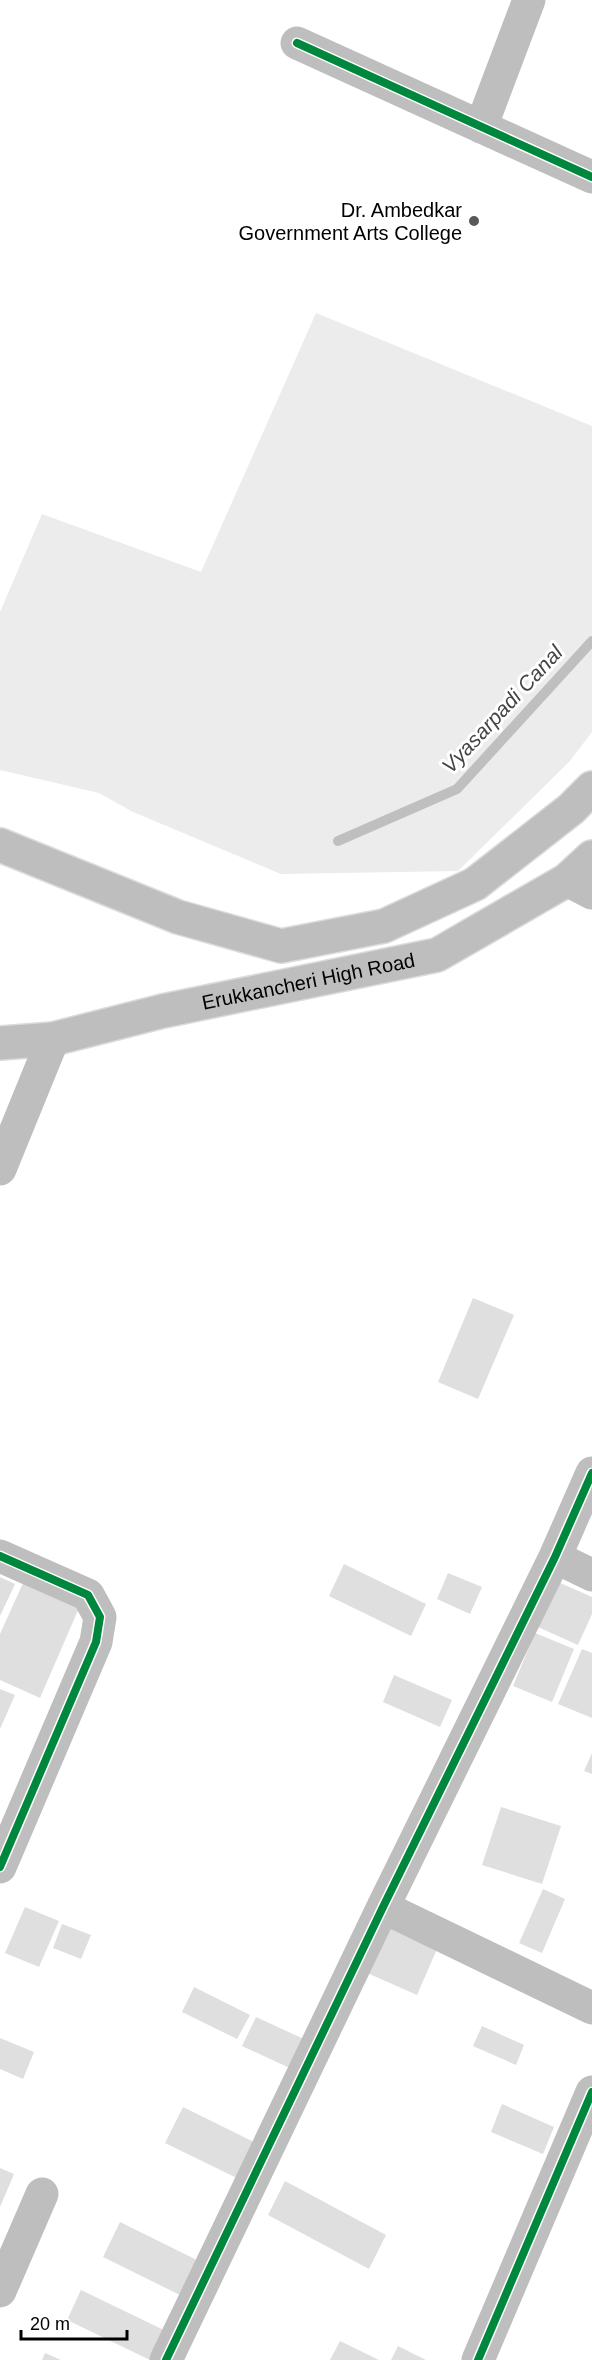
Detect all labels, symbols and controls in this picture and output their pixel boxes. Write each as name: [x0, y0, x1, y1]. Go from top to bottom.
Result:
place label: Dr. Ambedkar Government Arts College: [239, 199, 462, 244]
marker: Dr. Ambedkar Government Arts College: [467, 214, 481, 228]
water label: Vyasarpadi Canal: [437, 640, 568, 777]
street label: Erukkancheri High Road: [200, 949, 417, 1014]
scale bar: [21, 2303, 128, 2341]
text: 20 m: [30, 2314, 70, 2334]

